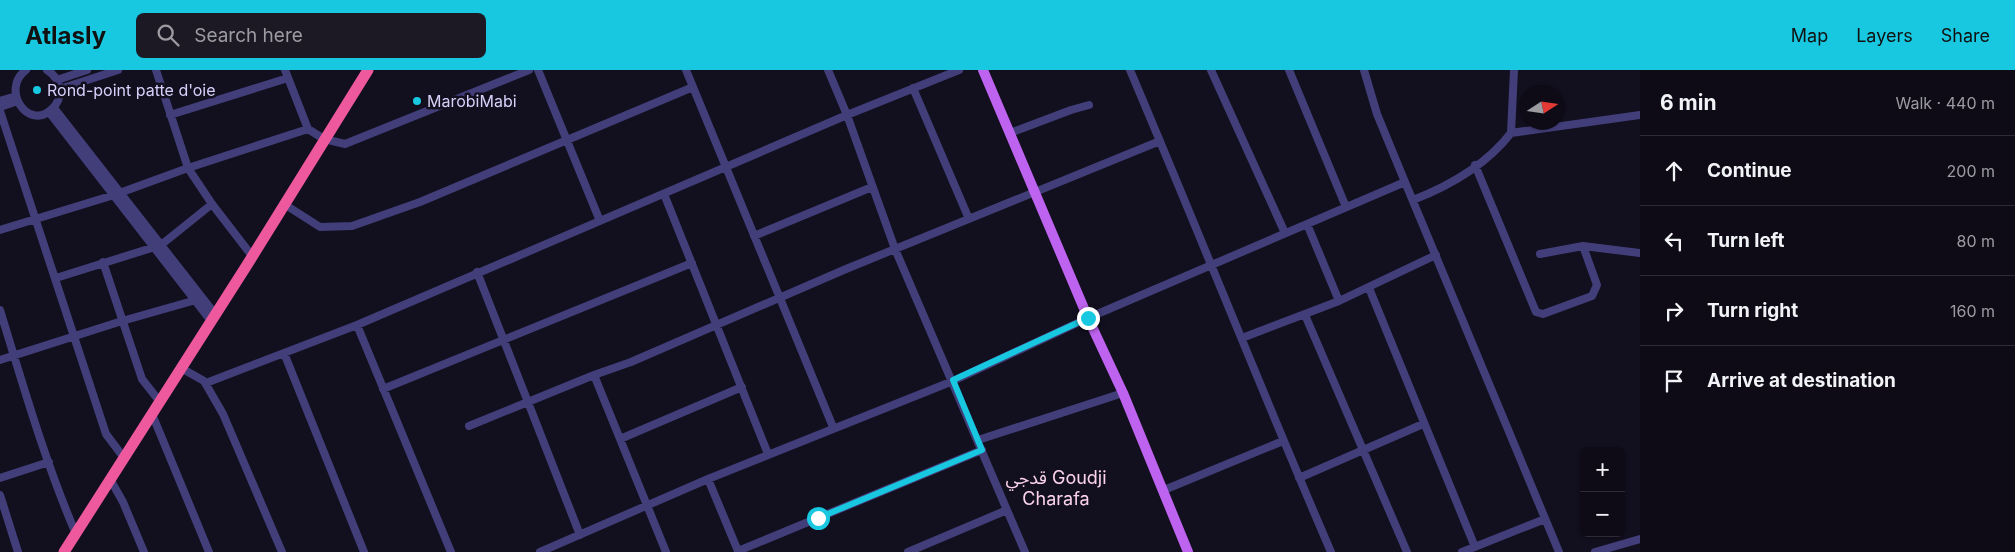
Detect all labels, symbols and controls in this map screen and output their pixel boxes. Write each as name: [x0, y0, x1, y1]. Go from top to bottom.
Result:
search box: [136, 13, 486, 58]
text: Atlasly: [25, 21, 106, 50]
icon: search: [154, 21, 182, 49]
text: Search here: [194, 24, 303, 47]
text: Map: [1791, 25, 1828, 46]
text: Layers: [1856, 25, 1913, 46]
text: Share: [1941, 25, 1990, 46]
place label: Rond-point patte d'oie: [47, 80, 216, 100]
marker: Rond-point patte d'oie: [31, 84, 43, 96]
north arrow: [1520, 85, 1565, 130]
text: 6 min: [1660, 90, 1717, 115]
place label: MarobiMabi: [427, 91, 517, 111]
text: Walk · 440 m: [1896, 93, 1995, 113]
marker: MarobiMabi: [411, 95, 423, 107]
icon: ahead: [1660, 157, 1688, 185]
text: Continue: [1707, 159, 1792, 182]
text: 200 m: [1947, 161, 1995, 181]
icon: left: [1660, 227, 1688, 255]
text: Turn left: [1707, 229, 1785, 252]
text: 80 m: [1956, 231, 1995, 251]
icon: right: [1660, 297, 1688, 325]
text: Turn right: [1707, 299, 1798, 322]
text: 160 m: [1950, 301, 1995, 321]
route end: [1077, 307, 1100, 330]
icon: arrive: [1660, 367, 1688, 395]
text: Arrive at destination: [1707, 369, 1896, 392]
map controls: [1580, 447, 1625, 537]
button: +: [1580, 447, 1625, 492]
district label: قدجي Goudji Charafa: [1005, 467, 1107, 509]
button: −: [1580, 492, 1625, 537]
route start: [807, 507, 830, 530]

